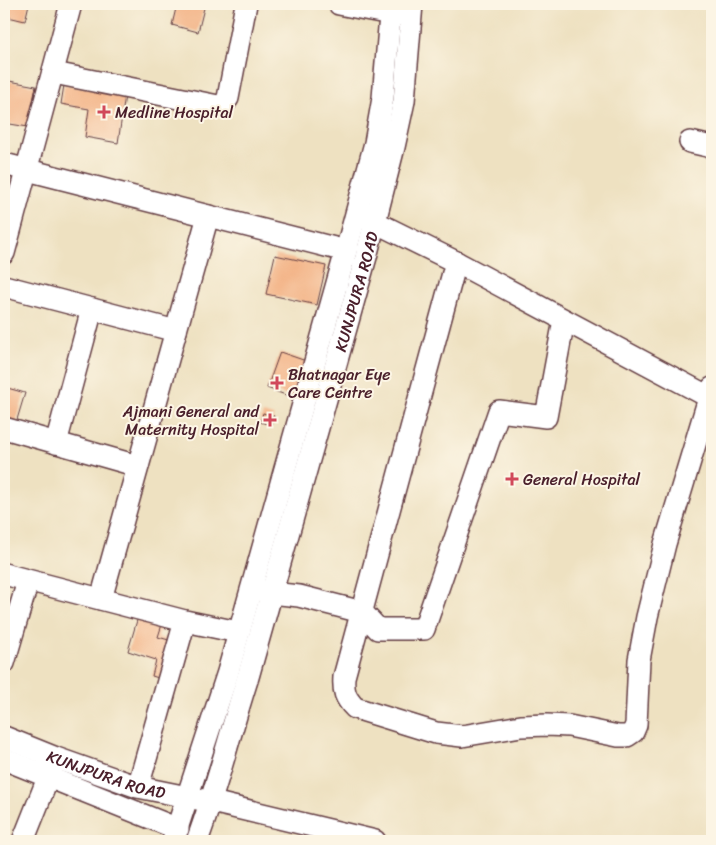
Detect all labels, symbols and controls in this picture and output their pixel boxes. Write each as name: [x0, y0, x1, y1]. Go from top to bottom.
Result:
place label: Medline Hospital: [115, 98, 233, 127]
marker: Medline Hospital: [97, 105, 111, 119]
street label: KUNJPURA ROAD: [326, 228, 386, 355]
place label: Bhatnagar Eye Care Centre: [288, 360, 390, 407]
marker: Bhatnagar Eye Care Centre: [270, 376, 284, 390]
place label: Ajmani General and Maternity Hospital: [122, 397, 261, 444]
marker: Ajmani General and Maternity Hospital: [263, 413, 277, 427]
place label: General Hospital: [523, 465, 641, 494]
marker: General Hospital: [505, 472, 519, 486]
street label: KUNJPURA ROAD: [42, 741, 168, 807]

